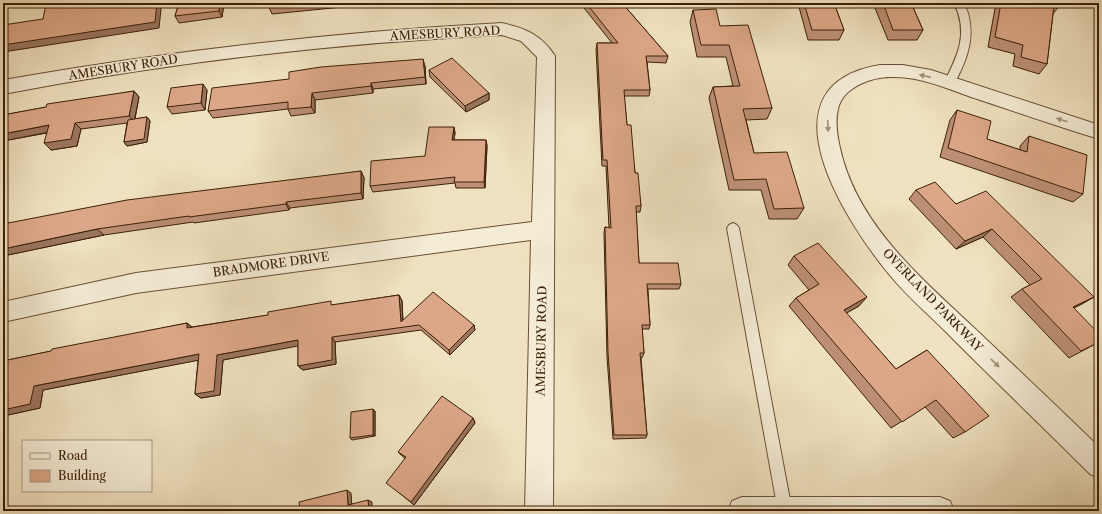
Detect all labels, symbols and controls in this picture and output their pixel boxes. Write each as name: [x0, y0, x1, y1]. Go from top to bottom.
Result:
street label: AMESBURY ROAD: [388, 23, 501, 43]
street label: AMESBURY ROAD: [66, 51, 179, 83]
one-way arrow: [919, 73, 931, 79]
one-way arrow: [1056, 116, 1068, 122]
one-way arrow: [825, 120, 831, 133]
street label: OVERLAND PARKWAY: [880, 245, 987, 355]
street label: BRADMORE DRIVE: [212, 248, 330, 280]
street label: AMESBURY ROAD: [533, 285, 549, 397]
one-way arrow: [990, 358, 1000, 368]
legend: [22, 440, 152, 492]
text: Road: [58, 448, 88, 463]
text: Building: [58, 468, 106, 483]

